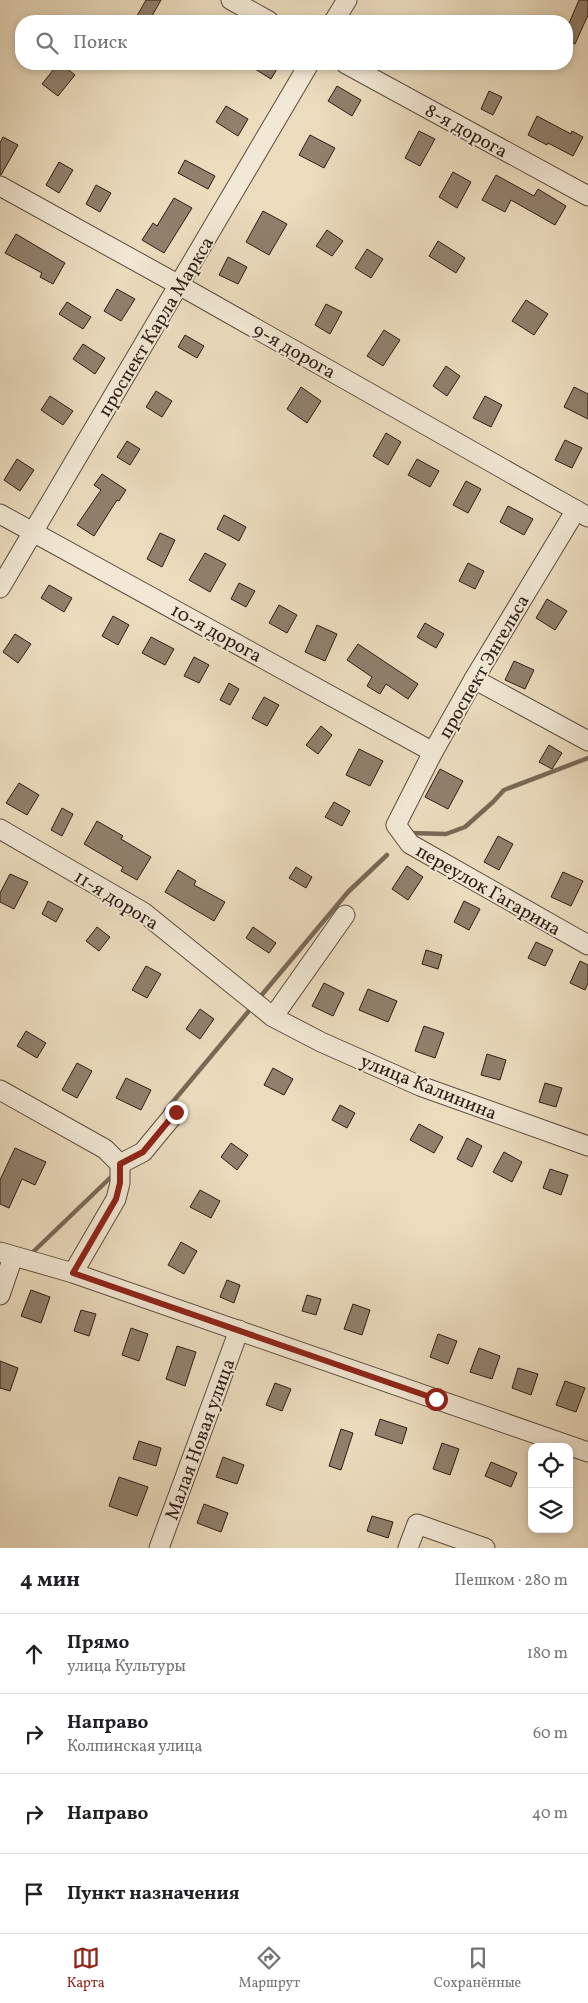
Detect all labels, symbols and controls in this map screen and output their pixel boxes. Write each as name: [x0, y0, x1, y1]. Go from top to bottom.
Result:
search box: [15, 15, 573, 70]
icon: search: [33, 29, 61, 57]
text: Поиск: [73, 30, 127, 56]
street label: 8-я дорога: [420, 98, 512, 165]
street label: проспект Карла Маркса: [93, 232, 221, 422]
street label: 9-я дорога: [248, 318, 340, 386]
street label: проспект Энгельса: [433, 590, 536, 744]
street label: 10-я дорога: [166, 598, 266, 670]
street label: переулок Гагарина: [411, 839, 565, 943]
street label: 11-я дорога: [69, 864, 163, 937]
street label: улица Калинина: [356, 1049, 500, 1127]
route end: [165, 1101, 188, 1124]
street label: Малая Новая улица: [160, 1355, 242, 1524]
route start: [425, 1388, 448, 1411]
map controls: [528, 1443, 573, 1533]
button: locate: [528, 1443, 573, 1488]
button: layers: [528, 1488, 573, 1533]
text: 4 мин: [20, 1566, 80, 1595]
text: Пешком · 280 m: [454, 1570, 568, 1592]
text: Прямо: [67, 1630, 129, 1656]
icon: ahead: [20, 1640, 48, 1668]
text: 180 m: [527, 1643, 568, 1665]
text: улица Культуры: [67, 1656, 186, 1678]
text: Направо: [67, 1710, 149, 1736]
icon: right: [20, 1720, 48, 1748]
text: 60 m: [533, 1723, 568, 1745]
text: Колпинская улица: [67, 1736, 203, 1758]
icon: right: [20, 1800, 48, 1828]
text: Направо: [67, 1801, 149, 1827]
text: 40 m: [532, 1803, 568, 1825]
icon: arrive: [20, 1880, 48, 1908]
text: Пункт назначения: [67, 1881, 240, 1907]
tab: Карта: [67, 1944, 105, 1993]
tab: Маршрут: [238, 1944, 300, 1993]
tab: Сохранённые: [434, 1944, 521, 1993]

